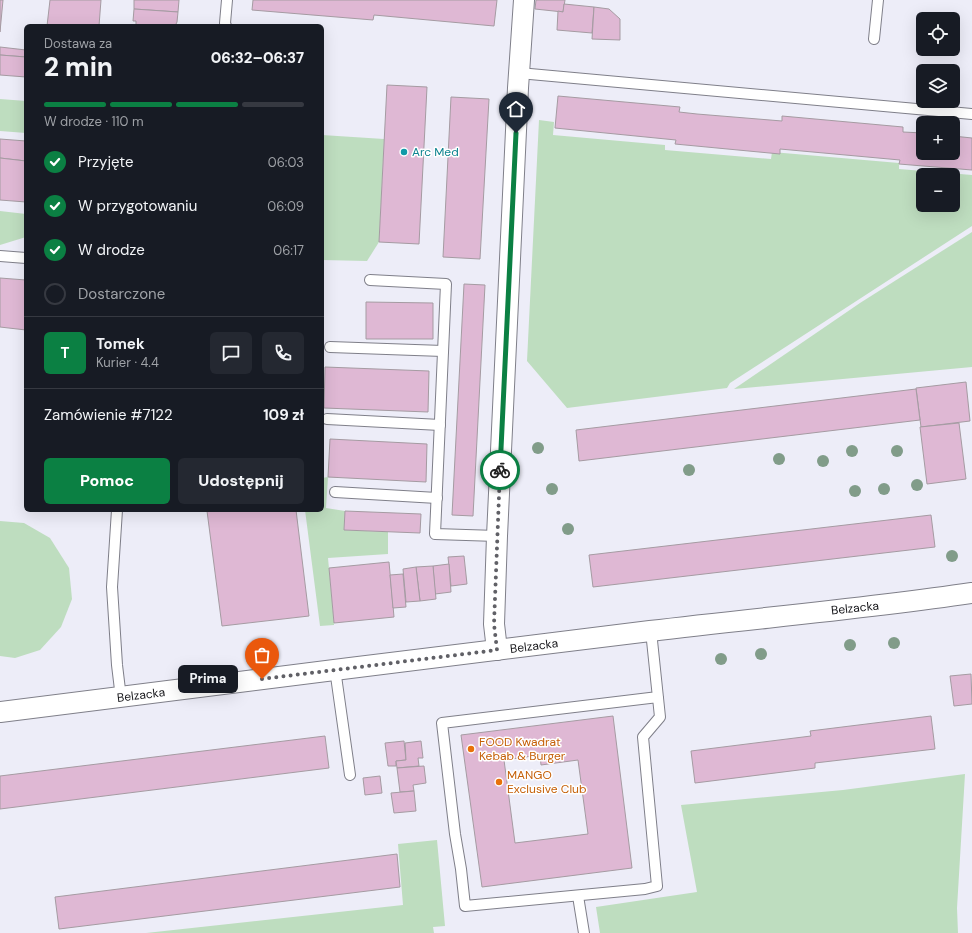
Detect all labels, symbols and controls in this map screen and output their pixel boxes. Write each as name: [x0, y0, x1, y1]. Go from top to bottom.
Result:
map controls: [916, 12, 960, 212]
button: locate: [916, 12, 960, 56]
text: Dostawa za: [44, 35, 112, 52]
text: 06:32–06:37: [211, 48, 304, 68]
text: 2 min: [44, 50, 113, 84]
button: layers: [916, 64, 960, 108]
pin: [499, 92, 533, 133]
icon: home: [505, 98, 527, 120]
text: W drodze · 110 m: [44, 113, 144, 130]
button: +: [916, 116, 960, 160]
place label: Arc Med: [412, 144, 459, 160]
marker: Arc Med: [399, 147, 409, 157]
icon: check: [44, 151, 66, 173]
text: Przyjęte: [78, 152, 134, 172]
text: 06:03: [268, 154, 304, 171]
button: −: [916, 168, 960, 212]
icon: check: [44, 195, 66, 217]
text: W przygotowaniu: [78, 196, 197, 216]
text: 06:09: [267, 198, 304, 215]
icon: check: [44, 239, 66, 261]
text: W drodze: [78, 240, 145, 260]
text: 06:17: [273, 242, 304, 259]
text: Dostarczone: [78, 284, 165, 304]
button: chat: [210, 332, 252, 374]
button: phone: [262, 332, 304, 374]
text: Tomek: [96, 334, 145, 354]
text: T: [61, 343, 69, 363]
text: Kurier · 4.4: [96, 354, 159, 371]
text: Zamówienie #7122: [44, 405, 173, 425]
text: 109 zł: [263, 405, 304, 425]
courier: [480, 450, 520, 490]
button: Pomoc: [44, 458, 170, 504]
button: Udostępnij: [178, 458, 304, 504]
icon: bike: [489, 459, 511, 481]
street label: Belzacka: [830, 598, 880, 618]
street label: Belzacka: [509, 635, 559, 657]
pin: [245, 638, 279, 679]
icon: bag: [251, 644, 273, 666]
callout: Prima: [178, 665, 238, 693]
text: Prima: [190, 670, 226, 687]
street label: Belzacka: [116, 684, 166, 706]
place label: FOOD Kwadrat Kebab & Burger: [479, 734, 566, 764]
marker: FOOD Kwadrat Kebab & Burger: [466, 744, 476, 754]
place label: MANGO Exclusive Club: [507, 767, 587, 797]
marker: MANGO Exclusive Club: [494, 777, 504, 787]

